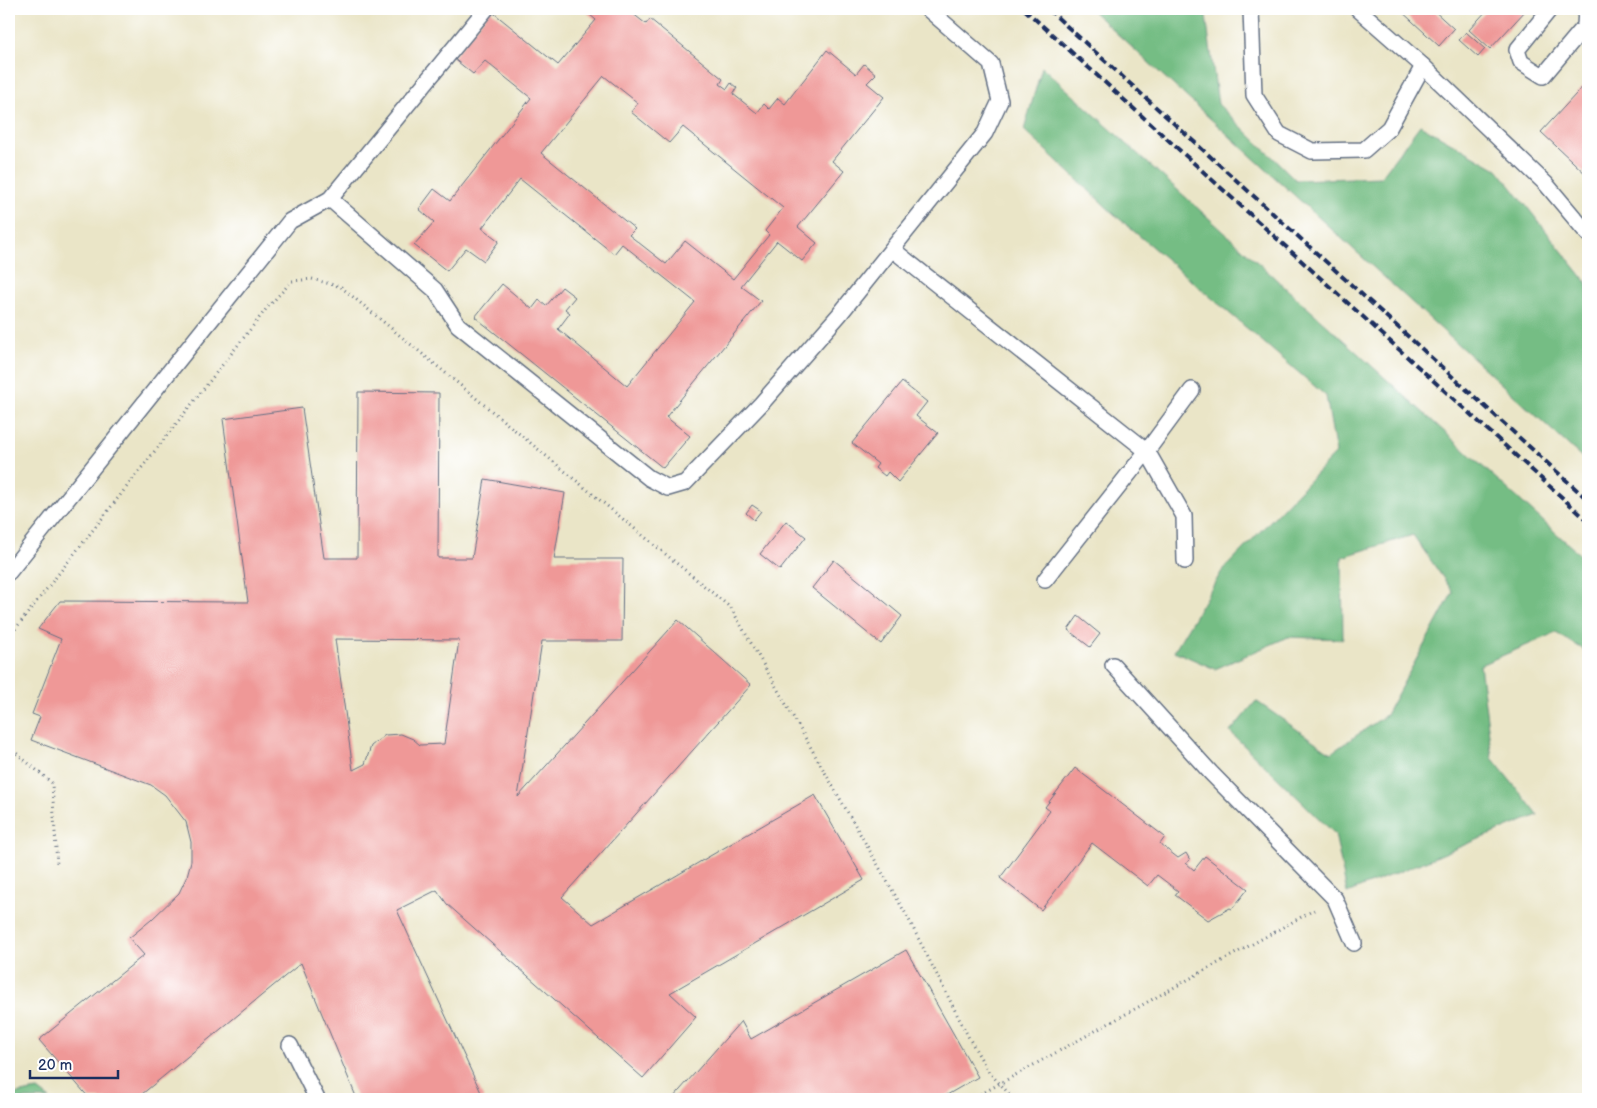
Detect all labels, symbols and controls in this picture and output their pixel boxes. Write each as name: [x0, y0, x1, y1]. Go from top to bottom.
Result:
scale bar: [30, 1048, 118, 1080]
text: 20 m: [38, 1056, 72, 1075]

